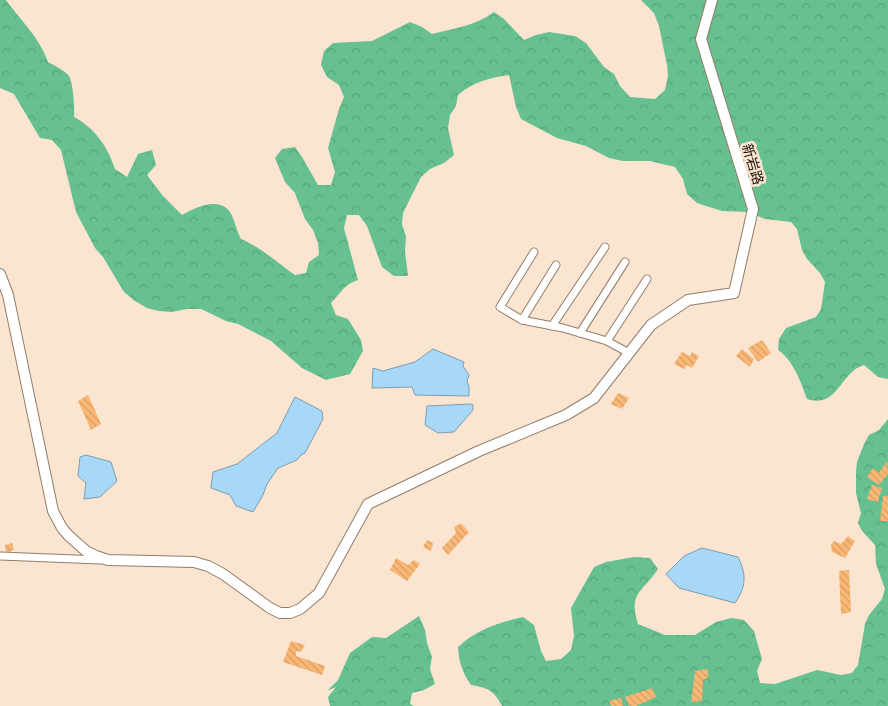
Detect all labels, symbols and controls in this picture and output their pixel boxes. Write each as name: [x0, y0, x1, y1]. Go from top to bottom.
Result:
street label: 新岩路: [738, 141, 768, 187]

